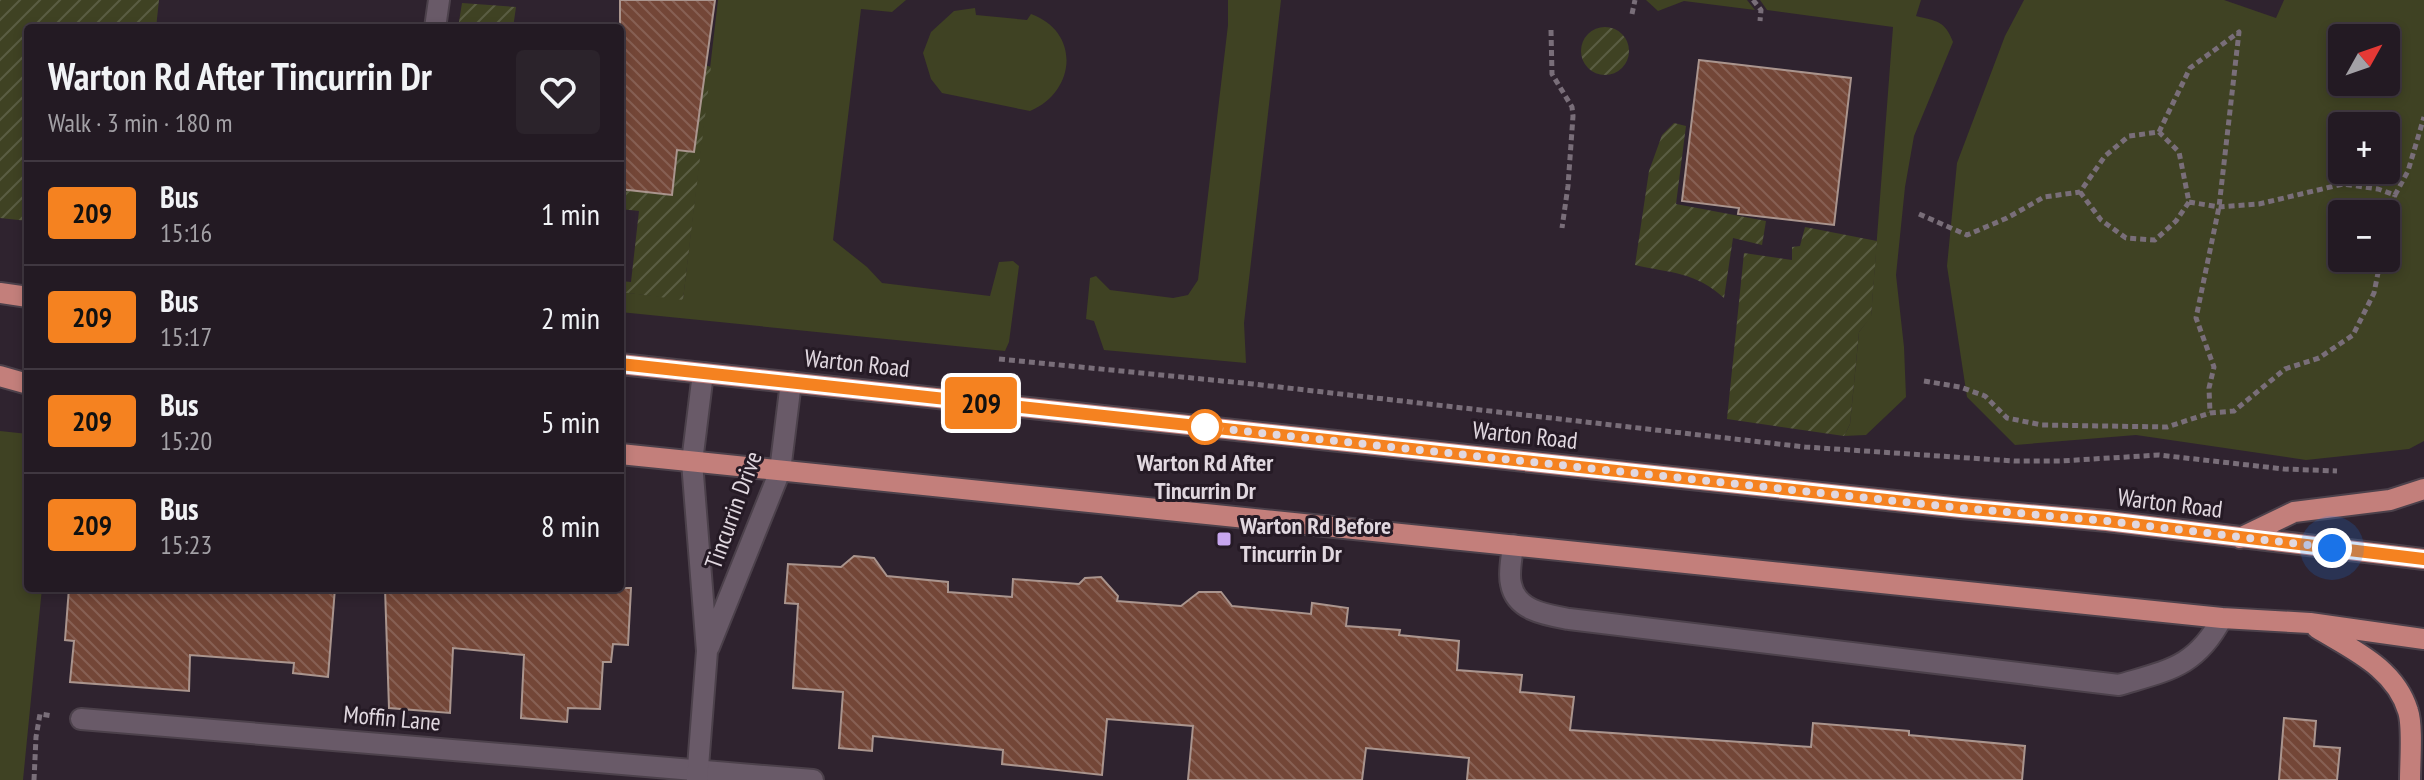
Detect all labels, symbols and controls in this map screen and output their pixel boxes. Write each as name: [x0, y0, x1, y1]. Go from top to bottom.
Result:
north arrow: [2328, 24, 2400, 96]
map controls: [2328, 24, 2400, 272]
button: heart: [516, 50, 600, 134]
text: Warton Rd After Tincurrin Dr: [48, 51, 432, 100]
text: Walk · 3 min · 180 m: [48, 106, 232, 139]
button: +: [2328, 112, 2400, 184]
text: Bus: [160, 177, 199, 216]
text: 209: [72, 194, 112, 231]
text: 1 min: [541, 194, 600, 233]
button: −: [2328, 200, 2400, 272]
text: 15:16: [160, 216, 212, 249]
text: Bus: [160, 281, 199, 320]
text: 209: [72, 298, 112, 335]
text: 2 min: [541, 298, 600, 337]
text: 15:17: [160, 320, 212, 353]
street label: Warton Road: [803, 342, 911, 384]
line badge: 209: [935, 377, 1027, 429]
text: 209: [961, 384, 1001, 421]
text: Bus: [160, 385, 199, 424]
text: 209: [72, 402, 112, 439]
text: 5 min: [541, 402, 600, 441]
marker: Warton Rd After Tincurrin Dr: [1188, 410, 1222, 444]
street label: Warton Road: [1471, 414, 1579, 456]
text: 15:20: [160, 424, 212, 457]
street label: Tincurrin Drive: [697, 447, 769, 573]
place label: Warton Rd After Tincurrin Dr: [1136, 447, 1274, 506]
street label: Warton Road: [2116, 481, 2224, 525]
text: Bus: [160, 489, 199, 528]
text: 209: [72, 506, 112, 543]
text: 8 min: [541, 506, 600, 545]
place label: Warton Rd Before Tincurrin Dr: [1239, 510, 1391, 569]
text: 15:23: [160, 528, 212, 561]
your location: [2312, 528, 2352, 568]
marker: Warton Rd Before Tincurrin Dr: [1215, 530, 1233, 548]
street label: Moffin Lane: [342, 698, 442, 738]

